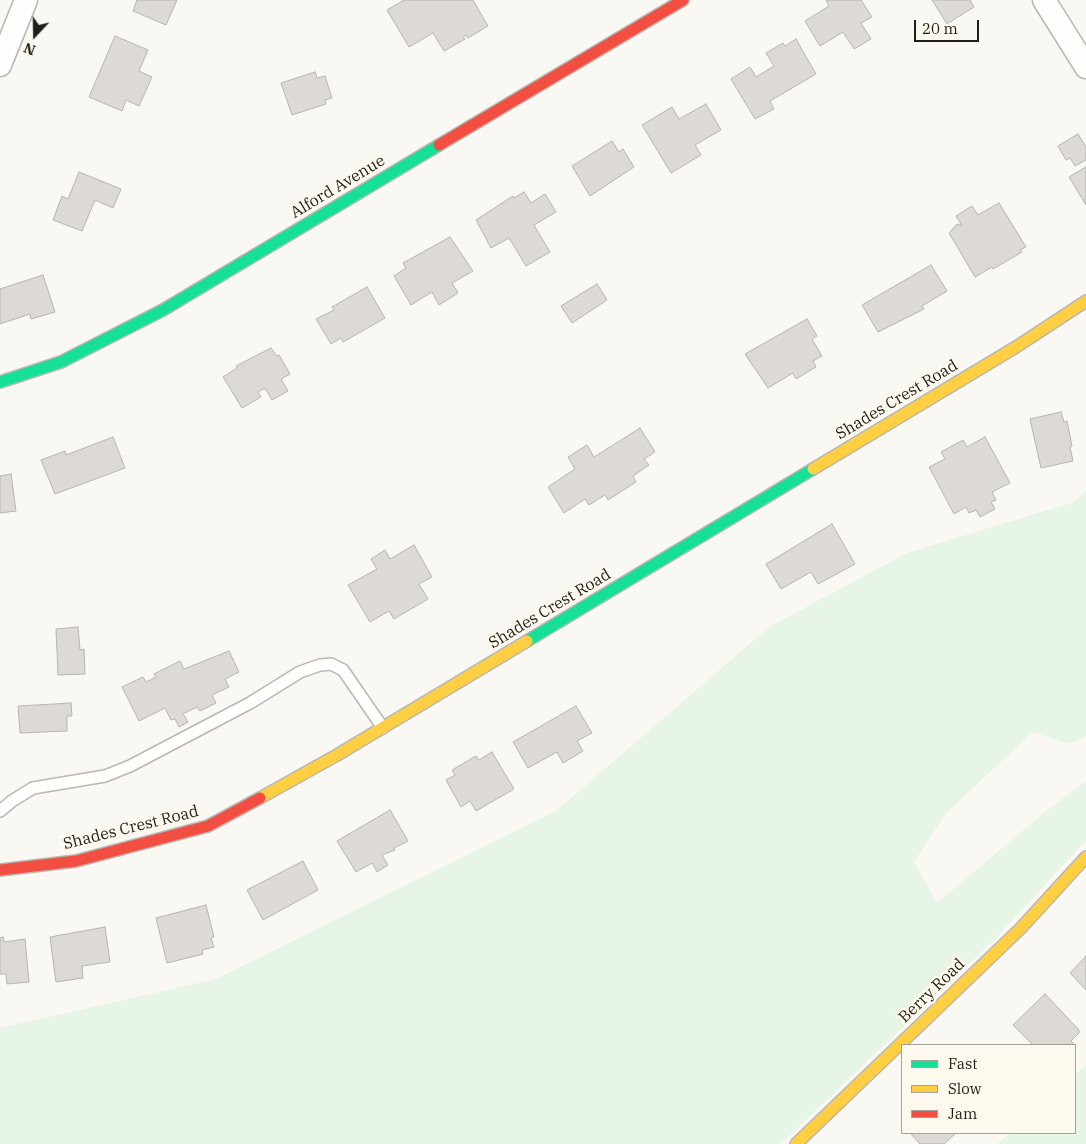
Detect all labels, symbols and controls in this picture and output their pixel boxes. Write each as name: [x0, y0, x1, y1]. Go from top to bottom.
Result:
north arrow: [10, 10, 60, 60]
scale bar: [916, 10, 981, 42]
text: 20 m: [922, 19, 958, 38]
text: N: [21, 39, 38, 59]
street label: Alford Avenue: [287, 151, 389, 223]
street label: Shades Crest Road: [832, 356, 962, 444]
street label: Shades Crest Road: [485, 565, 615, 653]
street label: Shades Crest Road: [61, 802, 201, 854]
street label: Berry Road: [895, 955, 969, 1027]
legend: [901, 1044, 1076, 1134]
text: Fast: [948, 1054, 978, 1073]
text: Slow: [948, 1079, 981, 1098]
text: Jam: [948, 1104, 977, 1123]

